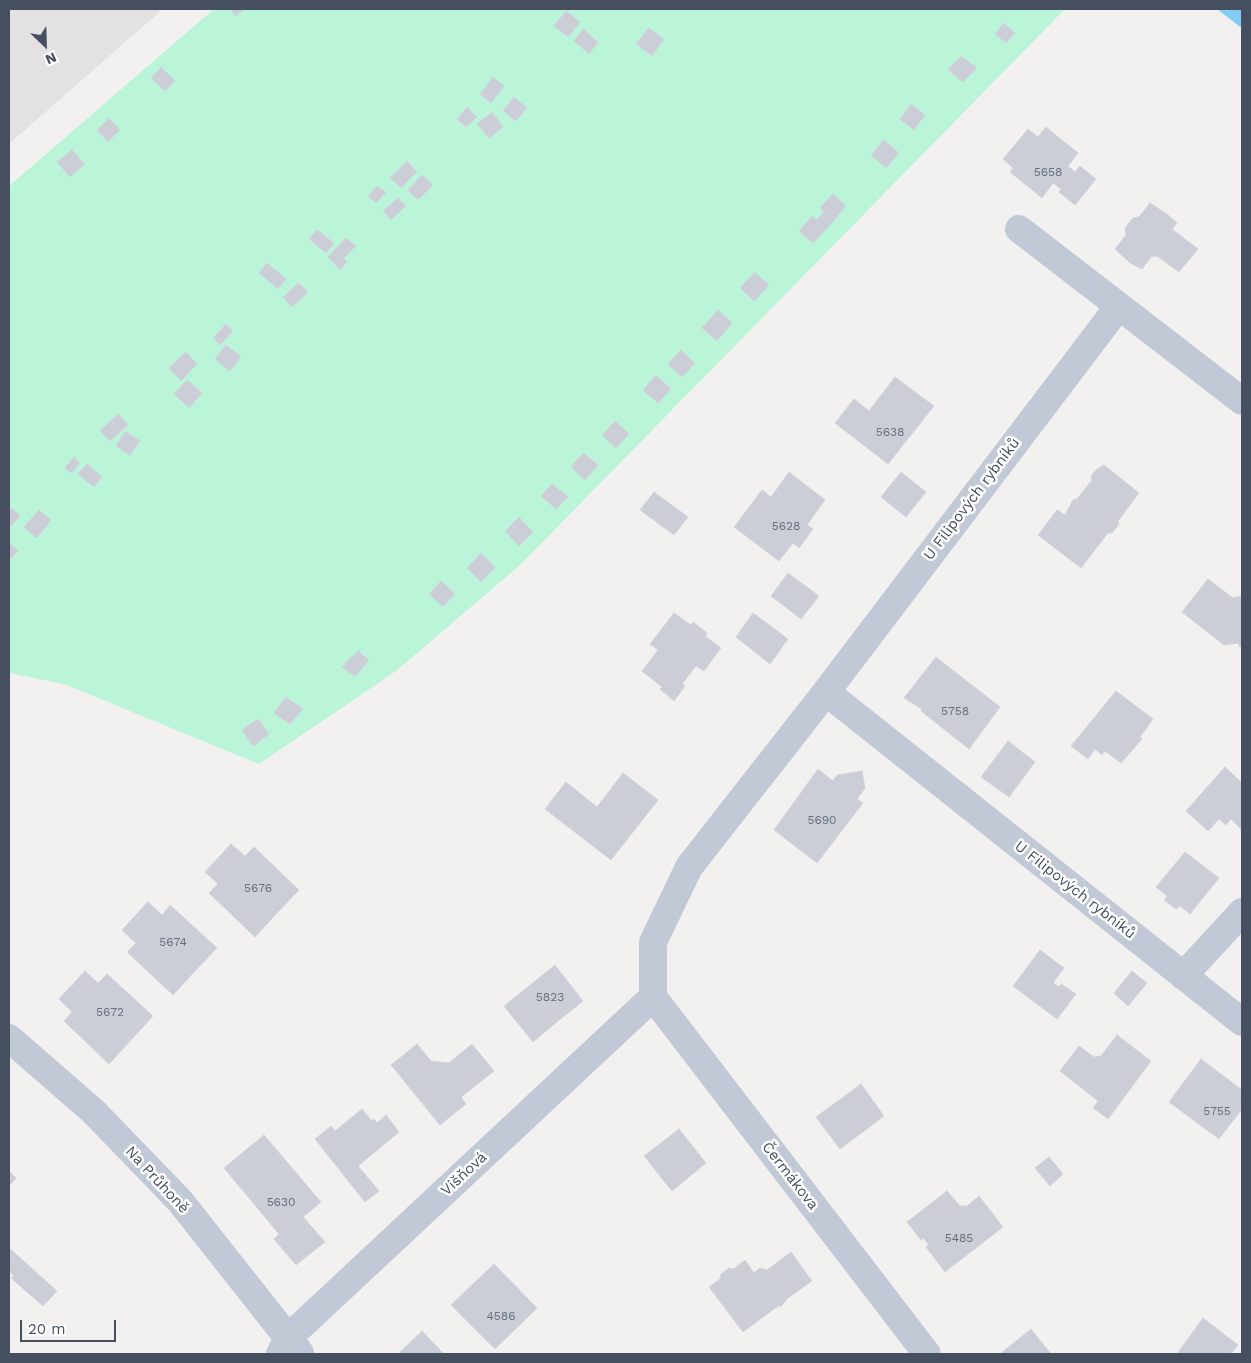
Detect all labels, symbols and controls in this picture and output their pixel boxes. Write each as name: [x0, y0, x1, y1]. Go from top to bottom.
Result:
north arrow: [20, 20, 70, 70]
text: N: [43, 49, 59, 68]
house number: 5658: [1034, 165, 1062, 179]
house number: 5638: [876, 425, 904, 439]
street label: U Filipových rybníků: [920, 434, 1024, 564]
house number: 5628: [772, 519, 800, 533]
house number: 5758: [941, 704, 969, 718]
house number: 5690: [807, 813, 837, 827]
street label: U Filipových rybníků: [1011, 837, 1139, 943]
house number: 5676: [244, 881, 272, 895]
house number: 5674: [159, 935, 187, 949]
house number: 5823: [536, 990, 564, 1004]
house number: 5672: [96, 1005, 124, 1019]
house number: 5755: [1203, 1104, 1231, 1118]
street label: Čermákova: [758, 1138, 822, 1214]
street label: Na Průhoně: [121, 1143, 193, 1217]
street label: Višňová: [437, 1148, 491, 1200]
house number: 5630: [267, 1195, 295, 1209]
house number: 5485: [945, 1231, 973, 1245]
house number: 4586: [486, 1309, 516, 1323]
scale bar: [22, 1310, 119, 1342]
text: 20 m: [28, 1320, 66, 1338]

